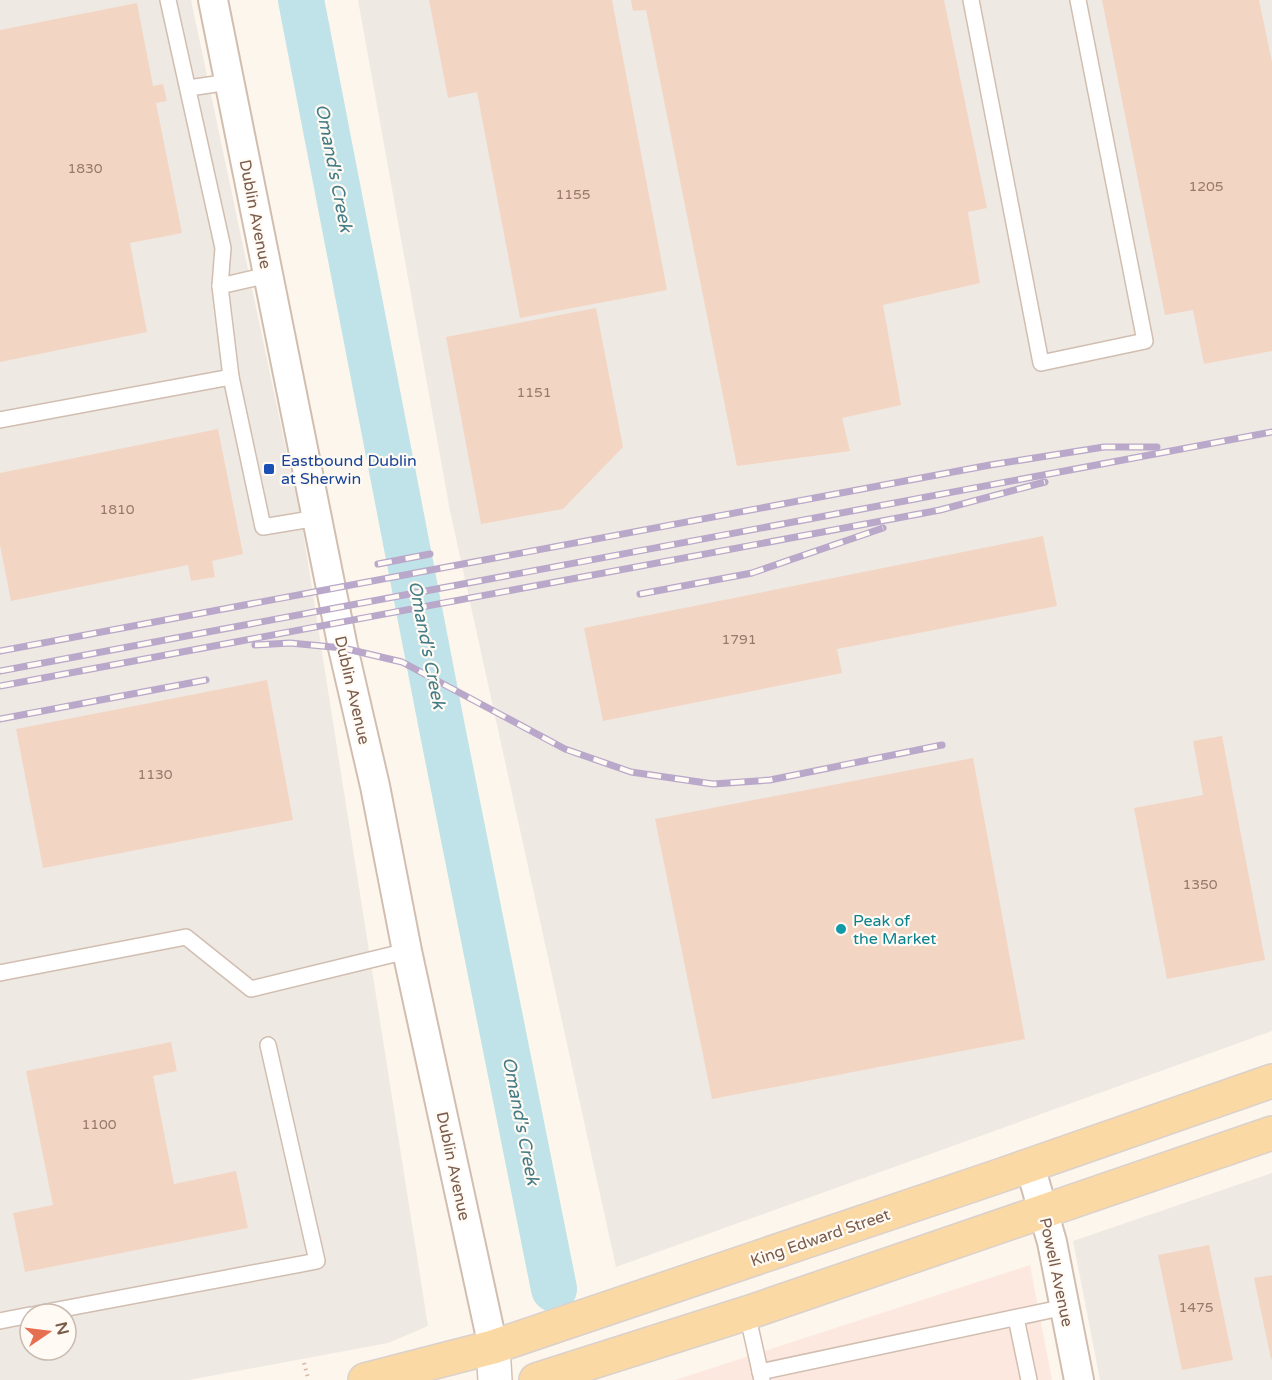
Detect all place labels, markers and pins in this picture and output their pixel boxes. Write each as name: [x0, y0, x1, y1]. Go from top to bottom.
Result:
place label: Eastbound Dublin at Sherwin: [281, 451, 417, 489]
marker: Eastbound Dublin at Sherwin: [262, 462, 276, 476]
place label: Peak of the Market: [853, 911, 936, 949]
marker: Peak of the Market: [834, 922, 848, 936]

